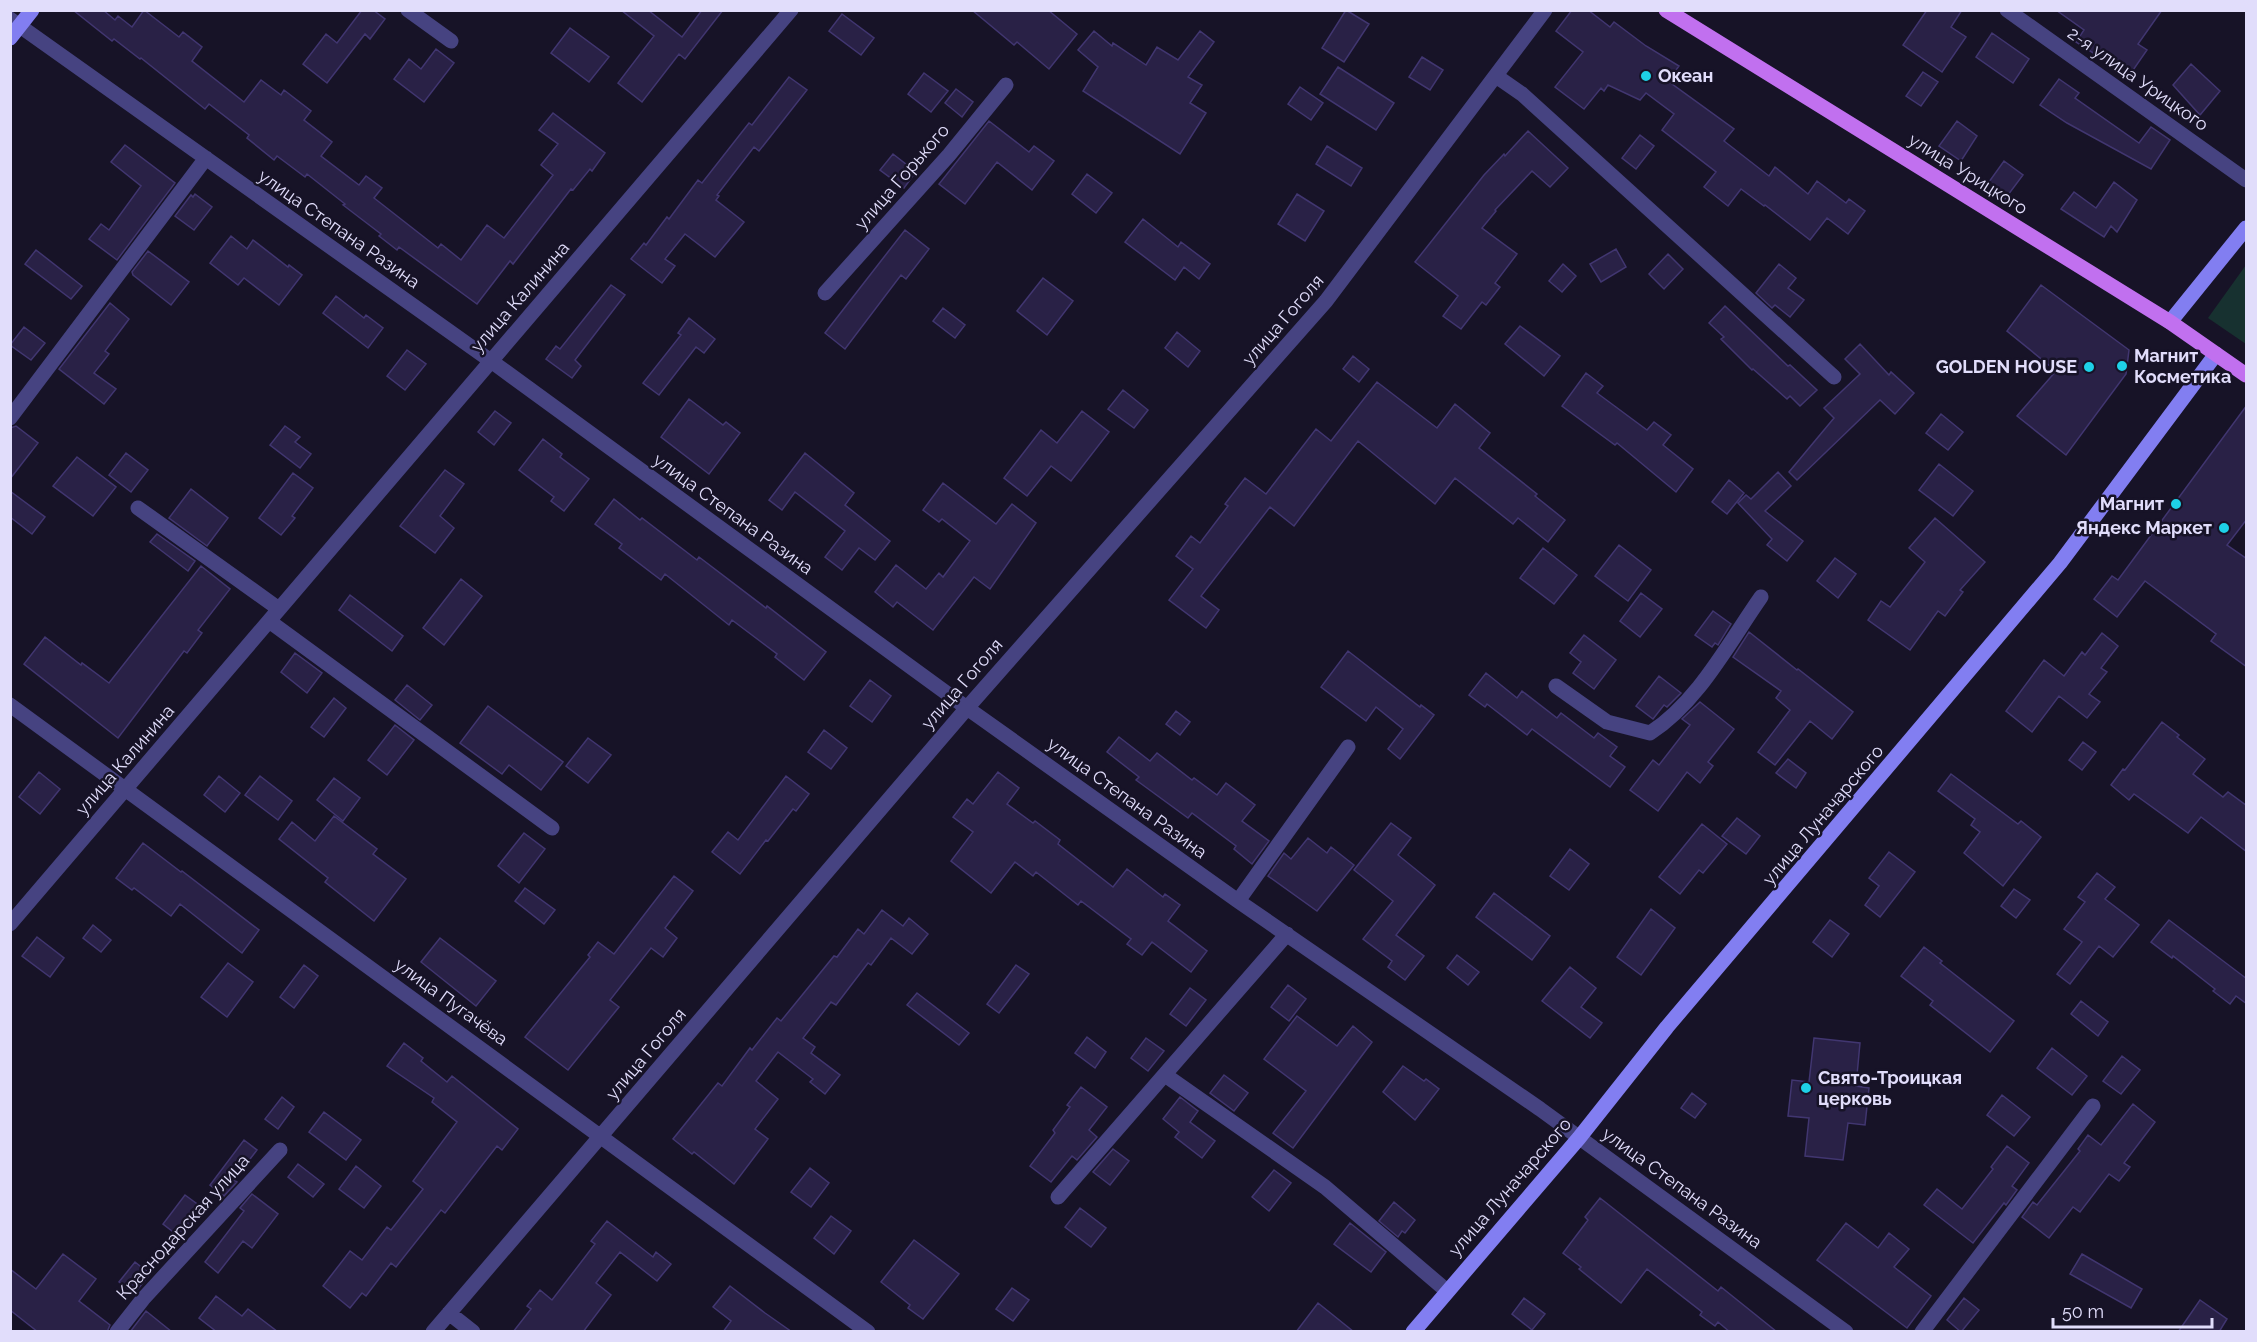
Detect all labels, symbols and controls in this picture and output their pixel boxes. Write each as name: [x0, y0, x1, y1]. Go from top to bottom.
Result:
street label: 2-я улица Урицкого: [2064, 22, 2213, 135]
place label: Океан: [1658, 65, 1713, 86]
marker: Океан: [1639, 69, 1653, 83]
street label: улица Горького: [850, 119, 953, 234]
street label: улица Урицкого: [1905, 129, 2032, 219]
street label: улица Степана Разина: [255, 165, 424, 292]
street label: улица Калинина: [466, 237, 573, 356]
street label: улица Гоголя: [1238, 270, 1328, 369]
place label: Магнит Косметика: [2134, 345, 2231, 387]
place label: GOLDEN HOUSE: [1936, 356, 2077, 377]
marker: Магнит Косметика: [2115, 359, 2129, 373]
marker: GOLDEN HOUSE: [2082, 360, 2096, 374]
street label: улица Степана Разина: [649, 449, 817, 579]
place label: Магнит: [2100, 493, 2164, 514]
marker: Магнит: [2169, 497, 2183, 511]
place label: Яндекс Маркет: [2076, 517, 2212, 538]
marker: Яндекс Маркет: [2217, 521, 2231, 535]
street label: улица Гоголя: [917, 634, 1007, 733]
street label: улица Калинина: [71, 700, 178, 819]
street label: улица Степана Разина: [1043, 733, 1211, 863]
street label: улица Луначарского: [1758, 740, 1888, 889]
street label: улица Пугачёва: [391, 954, 512, 1050]
street label: улица Гоголя: [601, 1004, 690, 1104]
place label: Свято-Троицкая церковь: [1818, 1067, 1962, 1109]
marker: Свято-Троицкая церковь: [1799, 1081, 1813, 1095]
street label: улица Луначарского: [1444, 1113, 1576, 1260]
street label: улица Степана Разина: [1598, 1123, 1766, 1253]
street label: Краснодарская улица: [112, 1150, 253, 1304]
scale bar: [2053, 1291, 2212, 1329]
text: 50 m: [2062, 1301, 2104, 1322]

